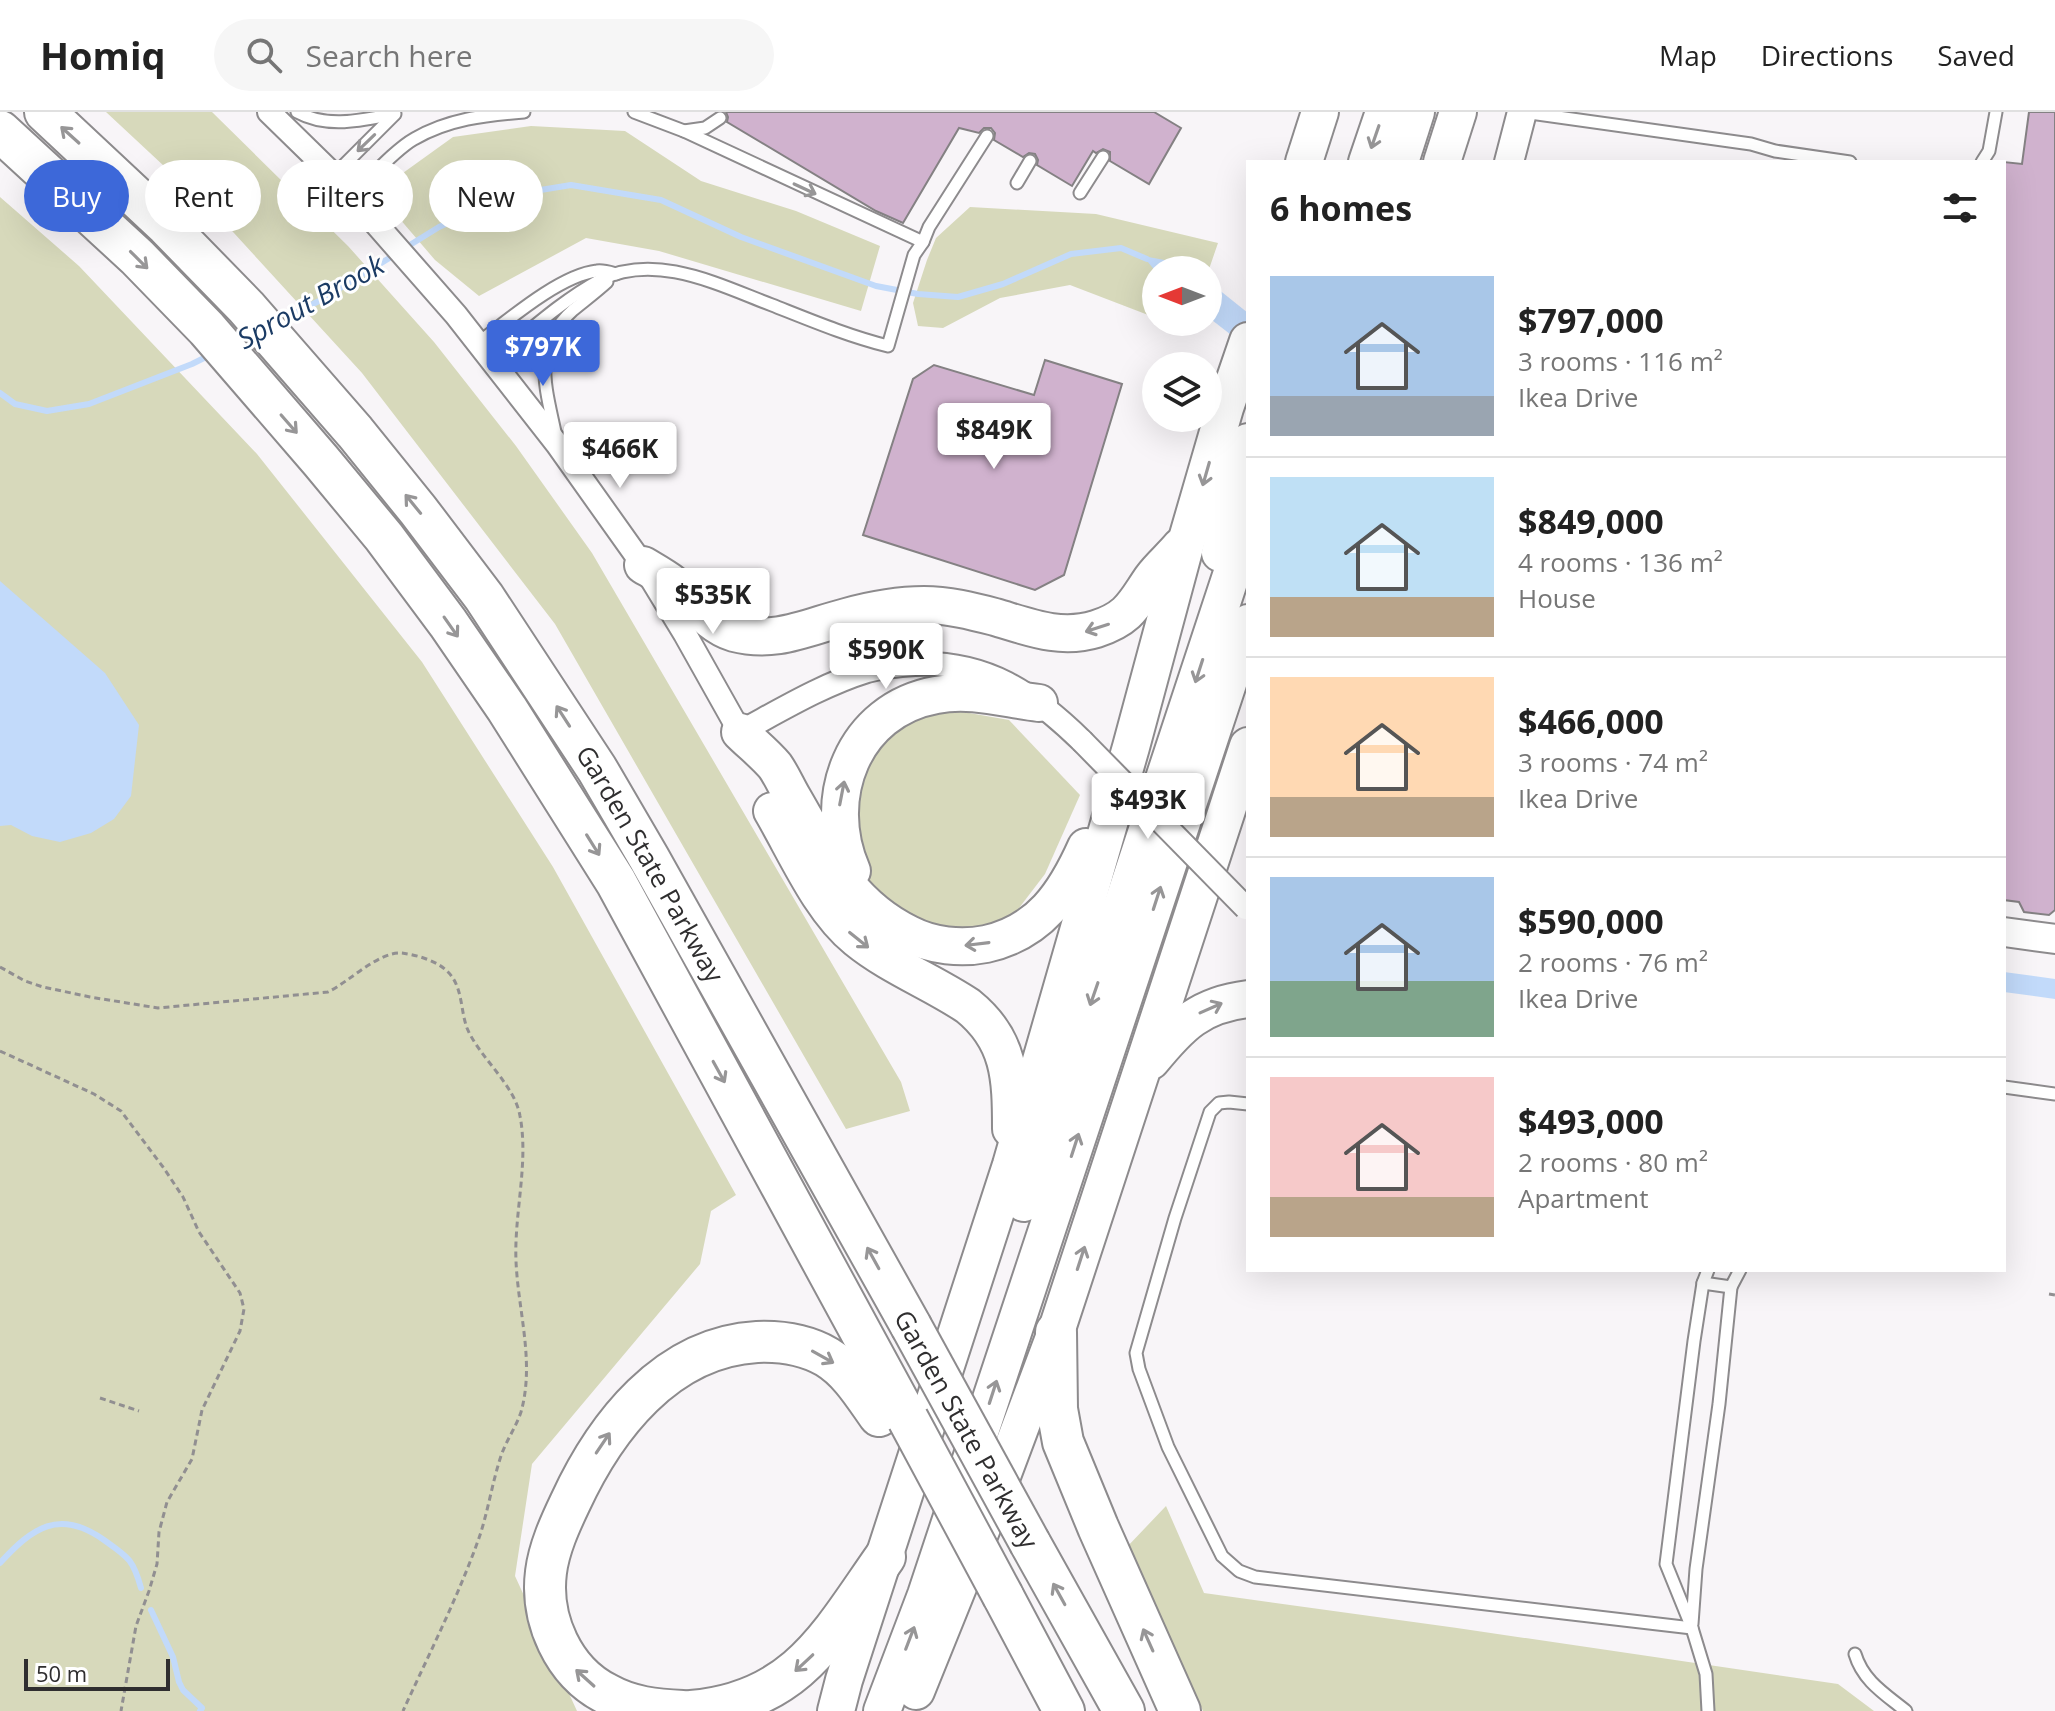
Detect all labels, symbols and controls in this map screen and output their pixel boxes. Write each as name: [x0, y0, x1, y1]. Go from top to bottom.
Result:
search box: [214, 19, 774, 91]
text: Homiq: [40, 29, 166, 81]
icon: search: [242, 33, 286, 77]
text: Search here: [306, 35, 473, 76]
text: Map: [1659, 36, 1717, 74]
text: Directions: [1761, 36, 1893, 74]
text: Saved: [1937, 36, 2015, 74]
one-way arrow: [1367, 124, 1382, 149]
one-way arrow: [60, 126, 80, 145]
one-way arrow: [357, 133, 376, 152]
chip: Buy: [24, 160, 129, 232]
chip: Rent: [145, 160, 261, 232]
chip: Filters: [277, 160, 413, 232]
chip: New: [429, 160, 543, 232]
one-way arrow: [792, 182, 816, 197]
text: 6 homes: [1270, 185, 1412, 231]
icon: filters: [1938, 186, 1982, 230]
water label: Sprout Brook: [230, 244, 392, 357]
one-way arrow: [129, 250, 148, 269]
north arrow: [1142, 256, 1222, 336]
map controls: [1142, 256, 1222, 432]
text: $797,000: [1518, 297, 1664, 343]
icon: home: [1334, 308, 1430, 404]
pin: $797K: [487, 320, 599, 388]
text: $797K: [505, 328, 581, 364]
text: 3 rooms · 116 m²: [1518, 343, 1723, 379]
button: layers: [1142, 352, 1222, 432]
text: Ikea Drive: [1518, 379, 1638, 415]
pin: $849K: [938, 403, 1050, 471]
text: $849K: [956, 411, 1032, 447]
one-way arrow: [280, 413, 298, 433]
pin: $466K: [564, 422, 676, 490]
text: $466K: [582, 430, 658, 466]
one-way arrow: [1198, 460, 1213, 486]
one-way arrow: [404, 494, 422, 515]
text: $849,000: [1518, 498, 1664, 544]
icon: home: [1334, 509, 1430, 605]
text: 4 rooms · 136 m²: [1518, 544, 1723, 580]
pin: $535K: [657, 568, 769, 636]
text: $535K: [675, 576, 751, 612]
text: House: [1518, 580, 1596, 616]
one-way arrow: [443, 616, 459, 638]
one-way arrow: [1085, 621, 1110, 636]
pin: $590K: [830, 623, 942, 691]
text: $590K: [848, 631, 924, 667]
one-way arrow: [1190, 658, 1205, 683]
text: $466,000: [1518, 698, 1664, 744]
one-way arrow: [555, 706, 572, 728]
icon: home: [1334, 709, 1430, 805]
street label: Garden State Parkway: [568, 738, 733, 990]
text: 3 rooms · 74 m²: [1518, 744, 1708, 780]
pin: $493K: [1092, 773, 1204, 841]
text: Ikea Drive: [1518, 780, 1638, 816]
one-way arrow: [835, 781, 850, 806]
text: $493K: [1110, 781, 1186, 817]
one-way arrow: [585, 833, 601, 856]
one-way arrow: [1151, 886, 1166, 911]
text: $590,000: [1518, 898, 1664, 944]
icon: home: [1334, 909, 1430, 1005]
one-way arrow: [848, 931, 869, 949]
one-way arrow: [965, 937, 990, 952]
text: 2 rooms · 76 m²: [1518, 944, 1708, 980]
text: Ikea Drive: [1518, 980, 1638, 1016]
one-way arrow: [1086, 982, 1101, 1007]
one-way arrow: [1199, 1000, 1223, 1015]
one-way arrow: [711, 1060, 727, 1083]
text: $493,000: [1518, 1098, 1664, 1144]
icon: home: [1334, 1109, 1430, 1205]
one-way arrow: [1069, 1133, 1084, 1158]
text: 2 rooms · 80 m²: [1518, 1144, 1708, 1180]
text: Apartment: [1518, 1180, 1649, 1216]
one-way arrow: [1074, 1245, 1089, 1270]
one-way arrow: [864, 1247, 880, 1270]
street label: Garden State Parkway: [886, 1303, 1048, 1556]
one-way arrow: [811, 1350, 835, 1365]
one-way arrow: [987, 1380, 1002, 1405]
one-way arrow: [595, 1432, 612, 1454]
one-way arrow: [1050, 1583, 1066, 1606]
one-way arrow: [904, 1626, 918, 1651]
one-way arrow: [1140, 1628, 1155, 1652]
one-way arrow: [794, 1654, 814, 1672]
scale bar: [24, 1655, 170, 1691]
text: 50 m: [36, 1658, 87, 1688]
one-way arrow: [576, 1669, 596, 1687]

